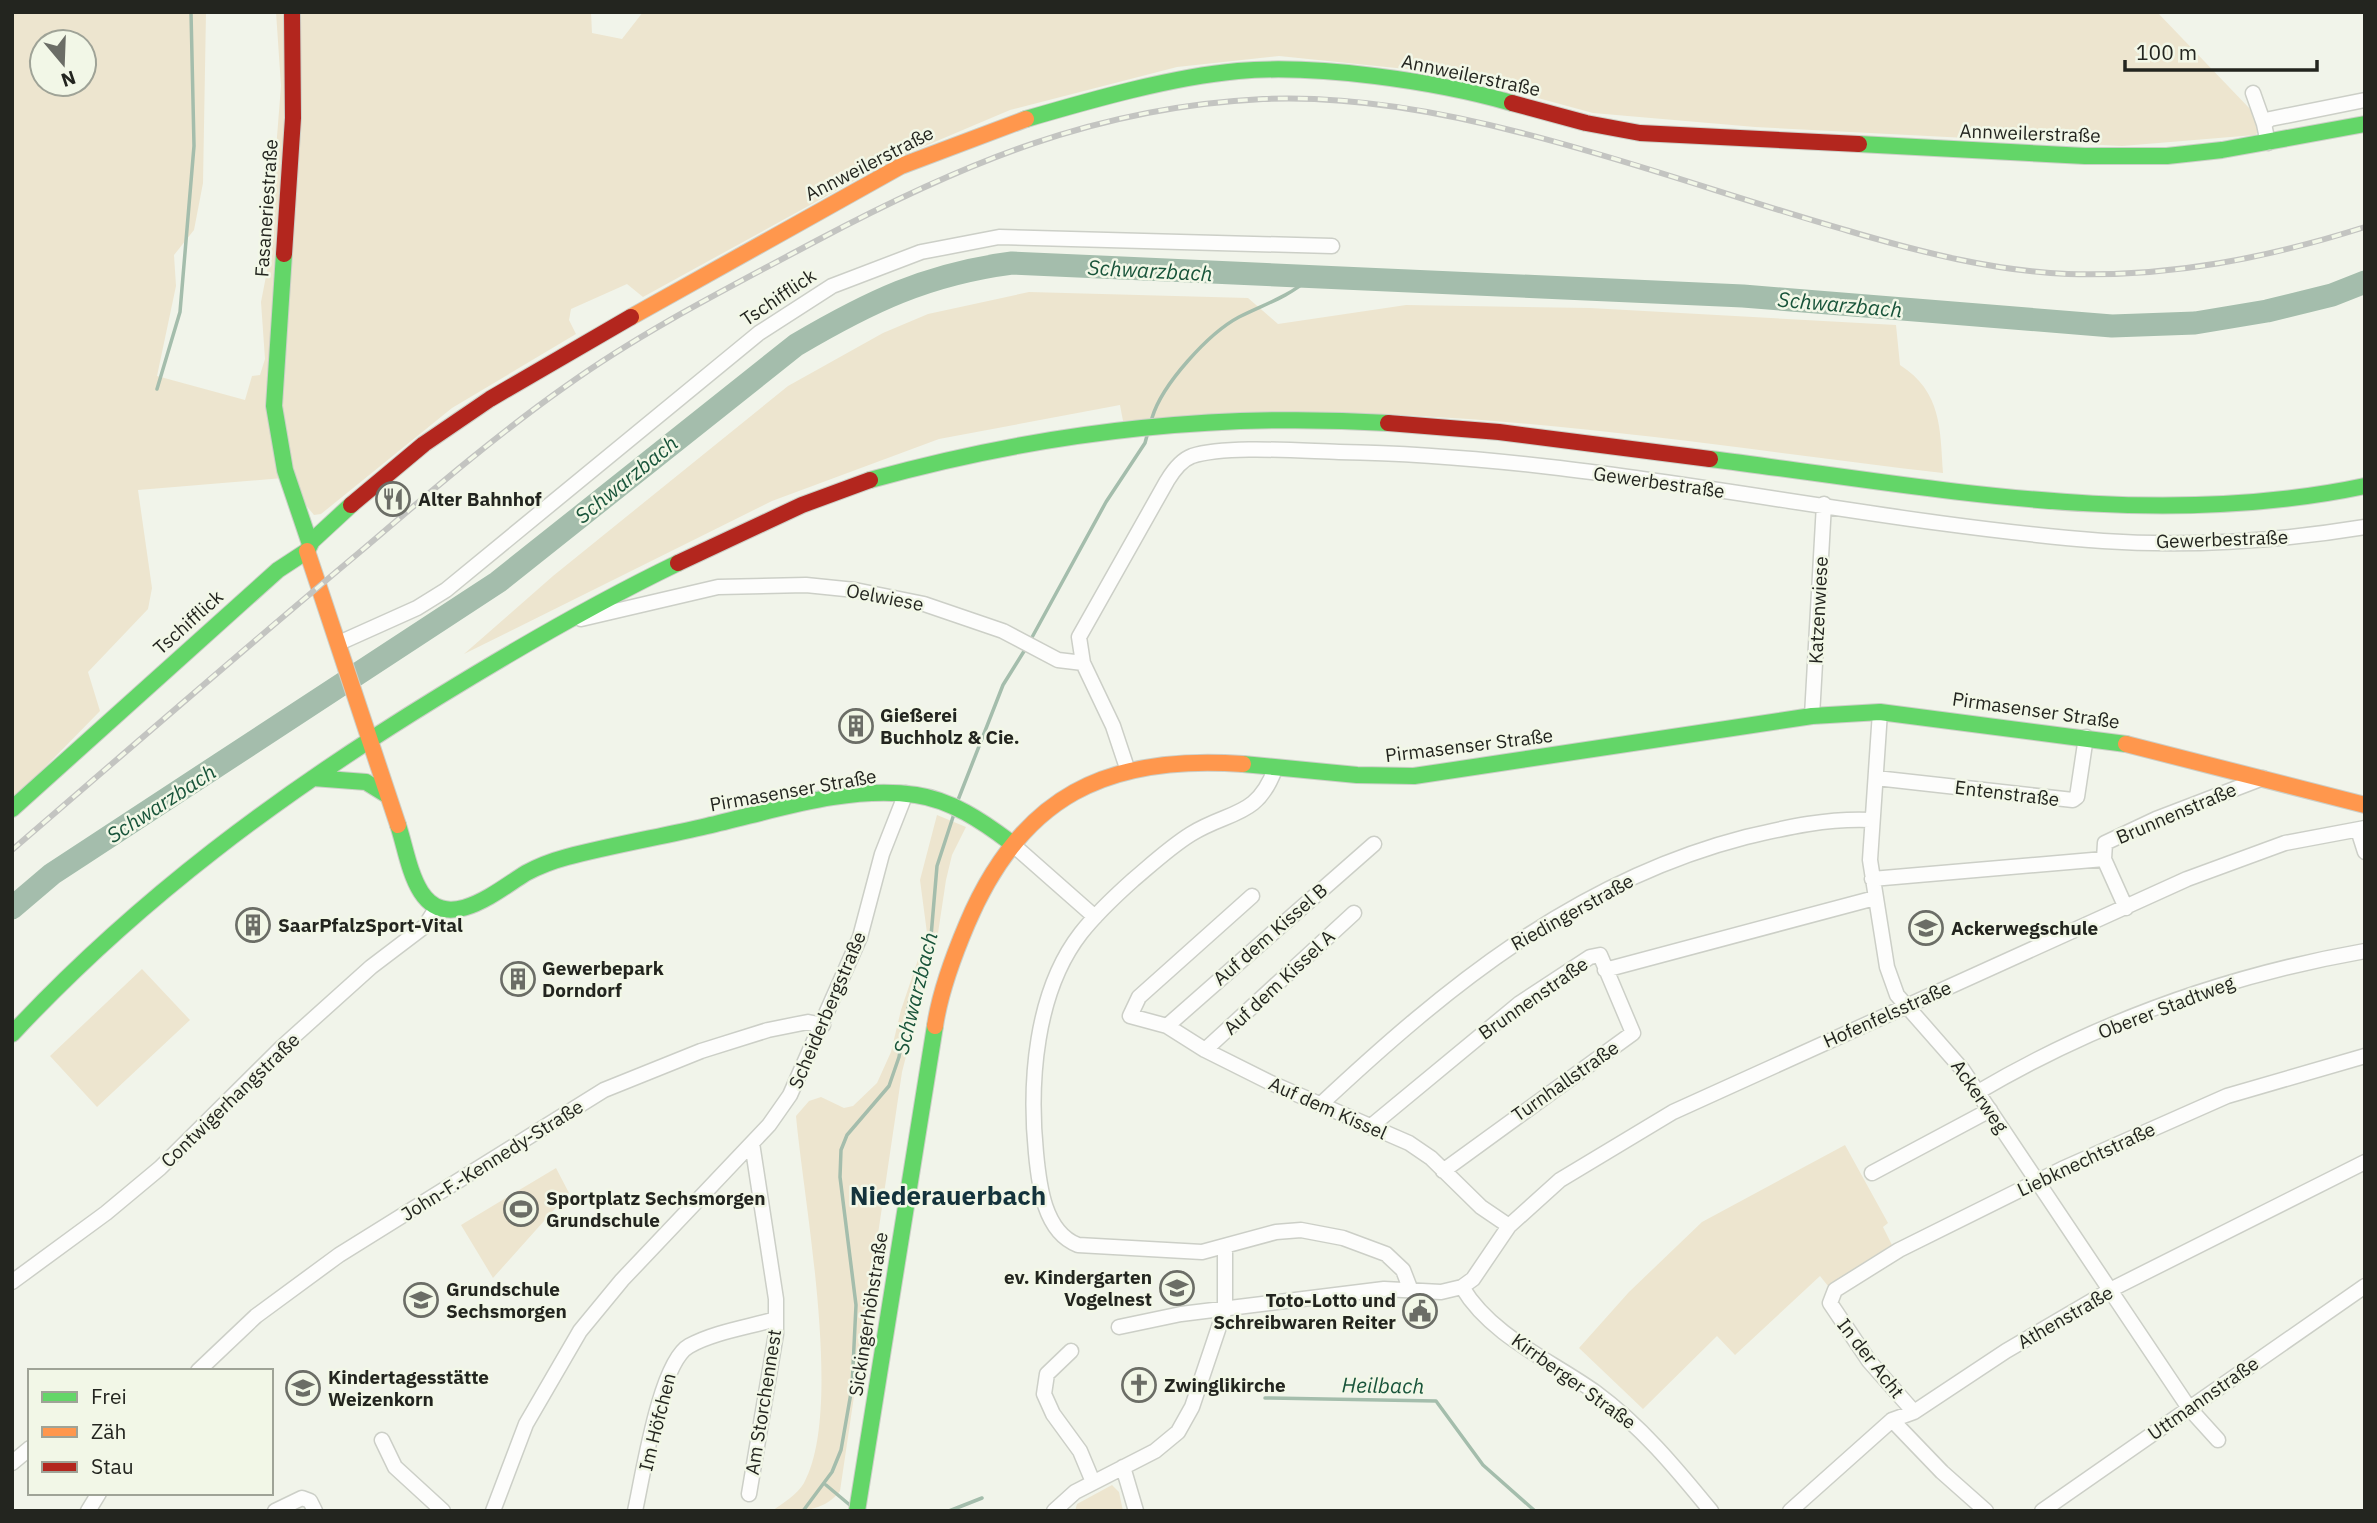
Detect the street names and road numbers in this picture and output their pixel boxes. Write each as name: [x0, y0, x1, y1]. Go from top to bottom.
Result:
street label: Annweilerstraße: [1399, 49, 1543, 101]
street label: Annweilerstraße: [1959, 119, 2101, 147]
street label: Annweilerstraße: [801, 120, 937, 206]
street label: Fasaneriestraße: [249, 138, 283, 278]
street label: Tschifflick: [736, 263, 820, 331]
street label: Gewerbestraße: [1592, 461, 1726, 503]
street label: Gewerbestraße: [2155, 525, 2289, 553]
street label: Katzenwiese: [1803, 556, 1833, 664]
street label: Oelwiese: [844, 578, 926, 616]
street label: Tschifflick: [148, 584, 228, 660]
street label: Pirmasenser Straße: [1951, 686, 2121, 734]
street label: Pirmasenser Straße: [1384, 723, 1554, 767]
street label: Pirmasenser Straße: [708, 764, 878, 816]
street label: Entenstraße: [1953, 775, 2061, 811]
street label: Brunnenstraße: [2112, 777, 2240, 849]
street label: Riedingerstraße: [1506, 868, 1638, 956]
street label: Auf dem Kissel B: [1208, 878, 1332, 990]
street label: Auf dem Kissel A: [1218, 924, 1340, 1040]
street label: Scheiderbergstraße: [783, 928, 871, 1092]
street label: Brunnenstraße: [1474, 951, 1592, 1045]
street label: Oberer Stadtweg: [2094, 970, 2238, 1044]
street label: Hofenfelsstraße: [1819, 975, 1955, 1053]
street label: Contwigerhangstraße: [156, 1028, 304, 1172]
street label: Turnhallstraße: [1507, 1035, 1623, 1127]
street label: Ackerweg: [1946, 1055, 2014, 1137]
street label: Auf dem Kissel: [1265, 1071, 1391, 1145]
street label: John-F.-Kennedy-Straße: [397, 1094, 587, 1226]
street label: Liebknechtstraße: [2013, 1117, 2159, 1201]
street label: Sickingerhöhstraße: [843, 1230, 893, 1398]
street label: Athenstraße: [2013, 1280, 2117, 1354]
street label: In der Acht: [1832, 1313, 1910, 1403]
street label: Am Storchennest: [740, 1328, 786, 1476]
street label: Kirrberger Straße: [1507, 1328, 1641, 1434]
street label: Uttmannstraße: [2143, 1351, 2263, 1445]
street label: Im Höfchen: [633, 1370, 681, 1474]

